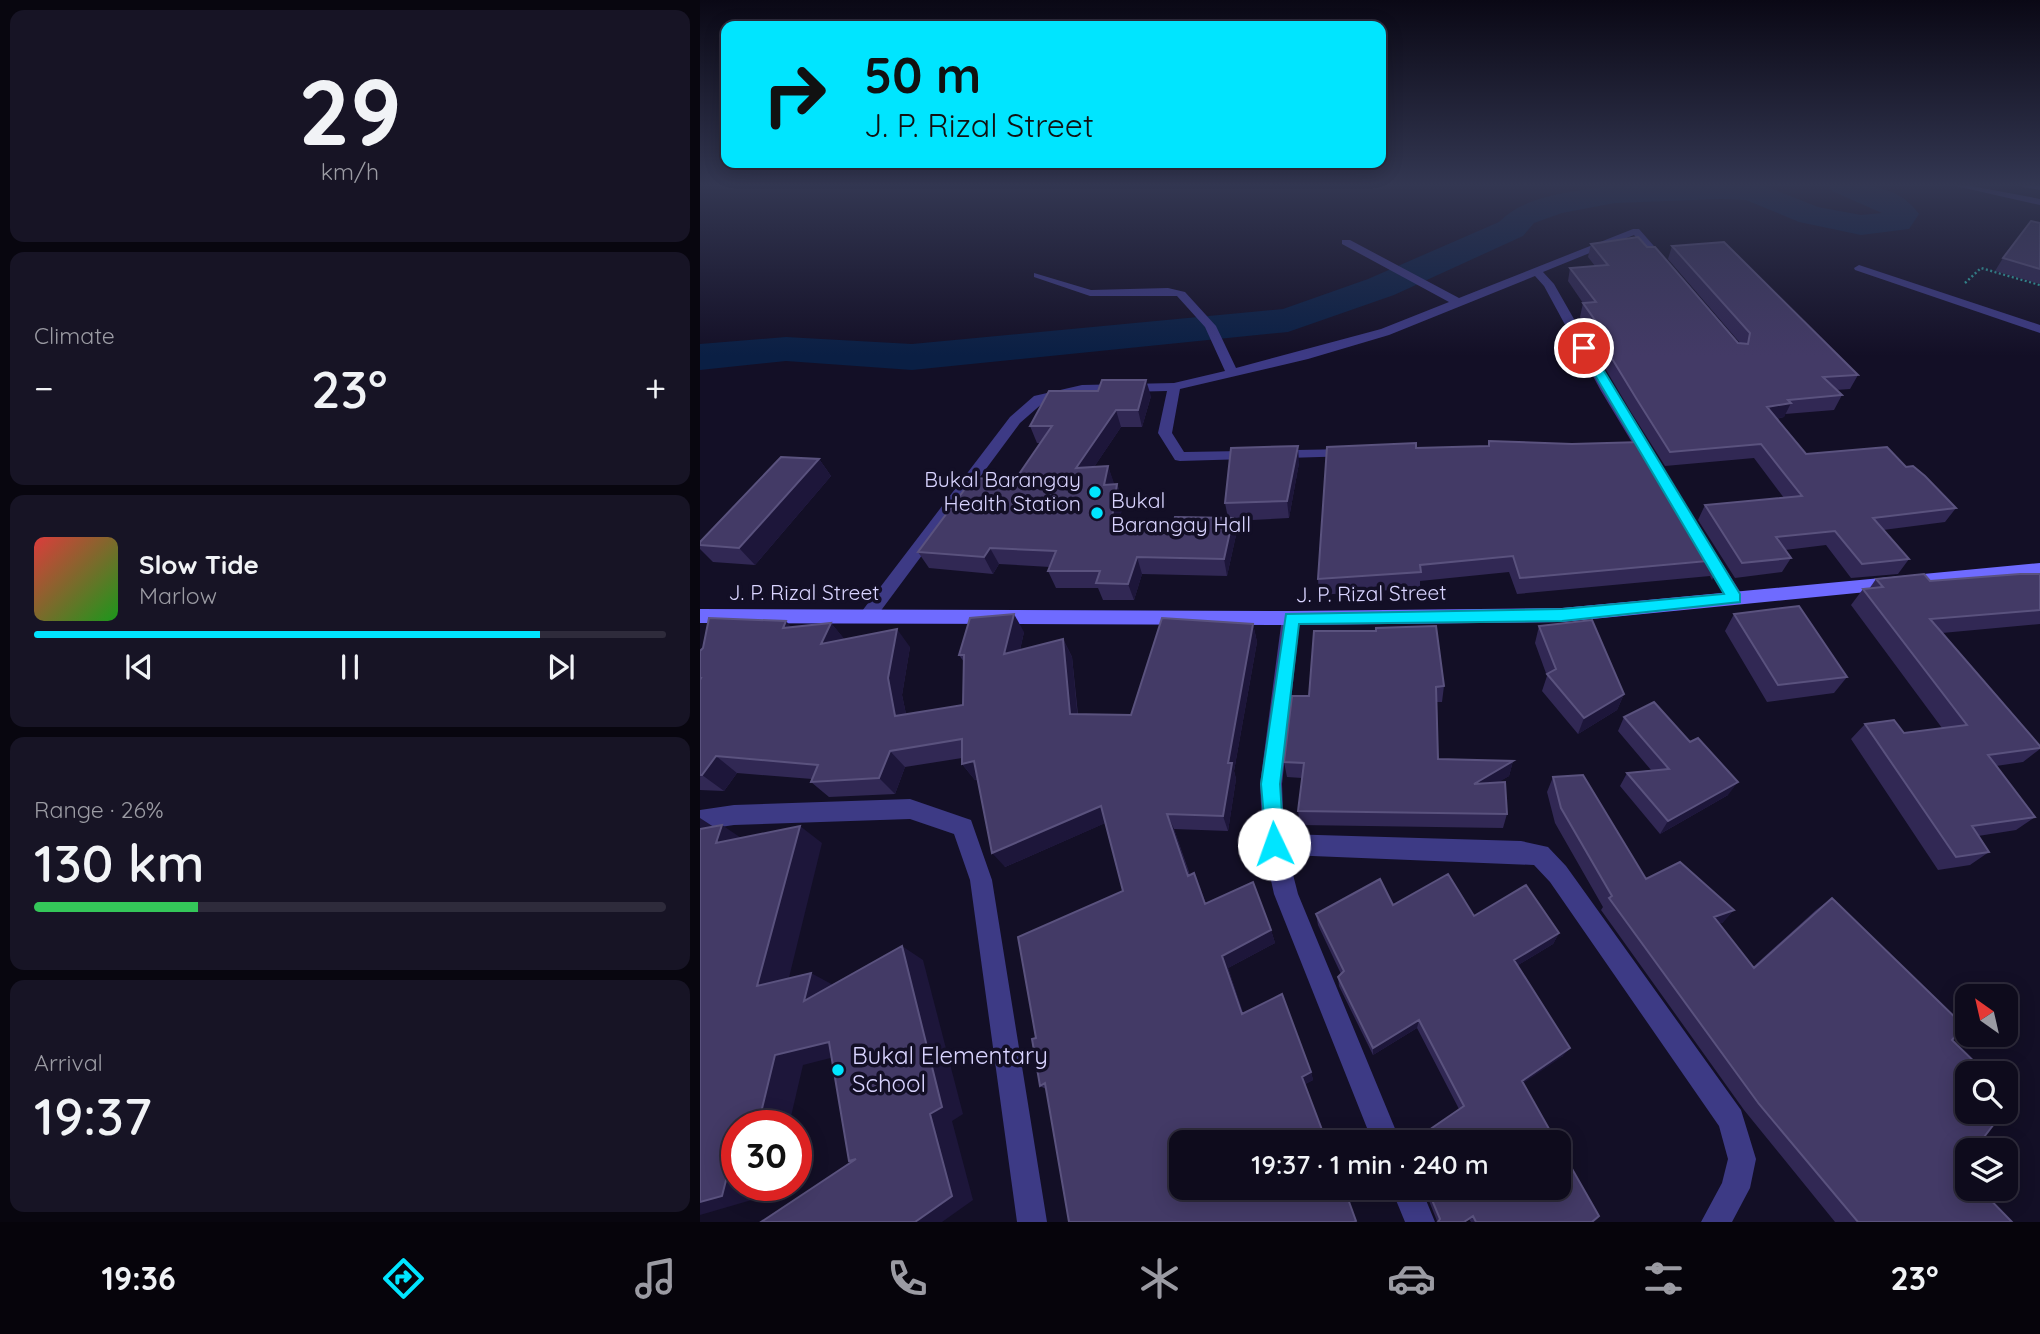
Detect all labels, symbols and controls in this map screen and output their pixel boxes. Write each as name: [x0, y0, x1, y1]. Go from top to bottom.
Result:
text: 50 m: [864, 44, 981, 105]
icon: right: [749, 49, 840, 140]
text: 29: [298, 54, 402, 168]
text: J. P. Rizal Street: [864, 105, 1094, 145]
text: km/h: [321, 157, 379, 186]
pin: [1554, 318, 1614, 378]
text: Climate: [34, 321, 115, 350]
icon: arrive: [1565, 329, 1603, 367]
text: 23°: [311, 356, 387, 421]
text: −: [34, 364, 54, 412]
text: +: [645, 364, 666, 412]
place label: Bukal Barangay Health Station: [924, 466, 1081, 516]
marker: Bukal Barangay Health Station: [1087, 484, 1103, 500]
place label: Bukal Barangay Hall: [1111, 487, 1251, 537]
marker: Bukal Barangay Hall: [1089, 505, 1105, 521]
text: Slow Tide: [139, 548, 259, 581]
street label: J. P. Rizal Street: [729, 579, 879, 605]
street label: J. P. Rizal Street: [1295, 579, 1447, 607]
text: Marlow: [139, 581, 217, 610]
icon: previous: [120, 648, 158, 686]
icon: pause: [331, 648, 369, 686]
icon: next: [542, 648, 580, 686]
text: Range · 26%: [34, 795, 164, 824]
position arrow: [1237, 807, 1311, 881]
text: 130 km: [34, 830, 205, 895]
north arrow: [1955, 984, 2018, 1046]
map controls: [1955, 984, 2018, 1201]
place label: Bukal Elementary School: [852, 1040, 1048, 1098]
text: Arrival: [34, 1048, 103, 1077]
button: search: [1955, 1061, 2018, 1124]
marker: Bukal Elementary School: [830, 1062, 846, 1078]
text: 19:37: [34, 1083, 152, 1148]
speed limit sign: 30: [721, 1110, 812, 1201]
button: layers: [1955, 1138, 2018, 1201]
text: 19:37 · 1 min · 240 m: [1251, 1148, 1489, 1181]
icon: directions: [379, 1254, 428, 1303]
icon: music: [631, 1254, 680, 1303]
icon: phone: [883, 1254, 932, 1303]
icon: climate: [1135, 1254, 1184, 1303]
icon: car: [1387, 1254, 1436, 1303]
icon: filters: [1639, 1254, 1688, 1303]
text: 19:36: [101, 1258, 176, 1298]
text: 23°: [1891, 1258, 1938, 1298]

